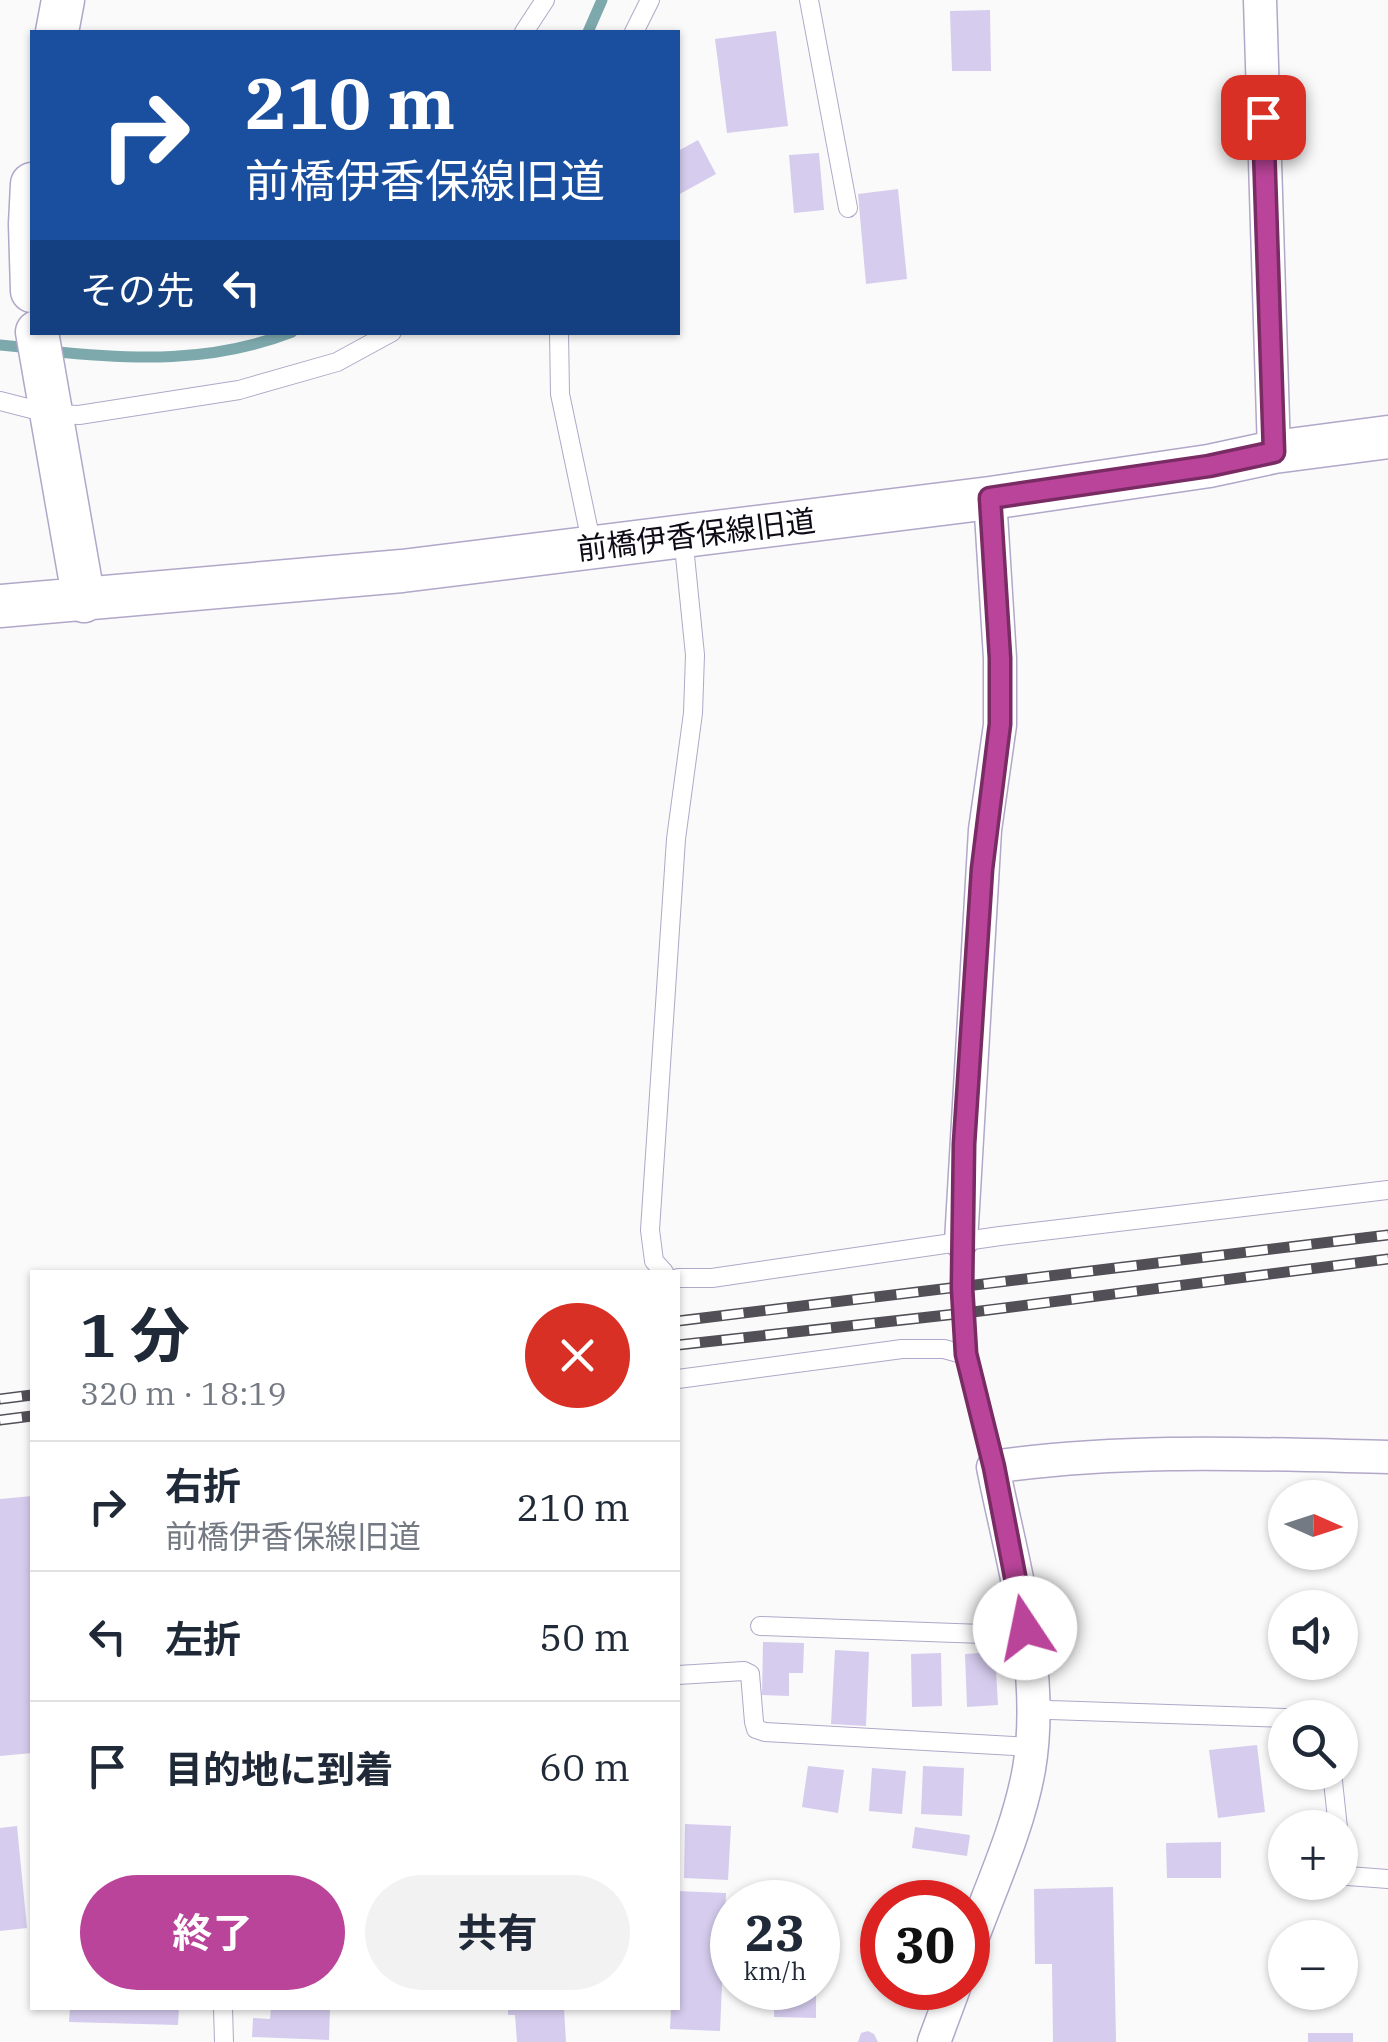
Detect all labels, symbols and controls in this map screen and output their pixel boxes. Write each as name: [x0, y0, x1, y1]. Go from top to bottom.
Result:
text: 210 m: [245, 57, 455, 148]
icon: right: [80, 70, 210, 200]
pin: [1221, 75, 1306, 160]
icon: arrive: [1236, 90, 1291, 145]
text: 前橋伊香保線旧道: [245, 151, 605, 209]
icon: left: [214, 260, 269, 315]
text: その先: [80, 265, 194, 314]
street label: 前橋伊香保線旧道: [575, 500, 817, 568]
text: 1 分: [80, 1295, 190, 1374]
button: close: [525, 1303, 630, 1408]
text: 320 m · 18:19: [80, 1372, 287, 1414]
text: 右折: [165, 1461, 241, 1510]
icon: right: [80, 1479, 135, 1534]
north arrow: [1268, 1480, 1358, 1570]
map controls: [1268, 1480, 1358, 2010]
text: 210 m: [517, 1482, 630, 1531]
text: 前橋伊香保線旧道: [165, 1515, 421, 1557]
position arrow: [973, 1576, 1077, 1680]
button: sound: [1268, 1590, 1358, 1680]
icon: left: [80, 1609, 135, 1664]
text: 50 m: [539, 1612, 630, 1661]
text: 左折: [165, 1614, 241, 1663]
button: search: [1268, 1700, 1358, 1790]
icon: arrive: [80, 1739, 135, 1794]
text: 60 m: [539, 1742, 630, 1791]
text: 目的地に到着: [165, 1744, 393, 1793]
button: +: [1268, 1810, 1358, 1900]
button: 終了: [80, 1875, 345, 1990]
button: 共有: [365, 1875, 630, 1990]
speed limit sign: 30: [860, 1880, 990, 2010]
text: 23: [745, 1900, 805, 1965]
button: −: [1268, 1920, 1358, 2010]
text: km/h: [743, 1954, 807, 1987]

